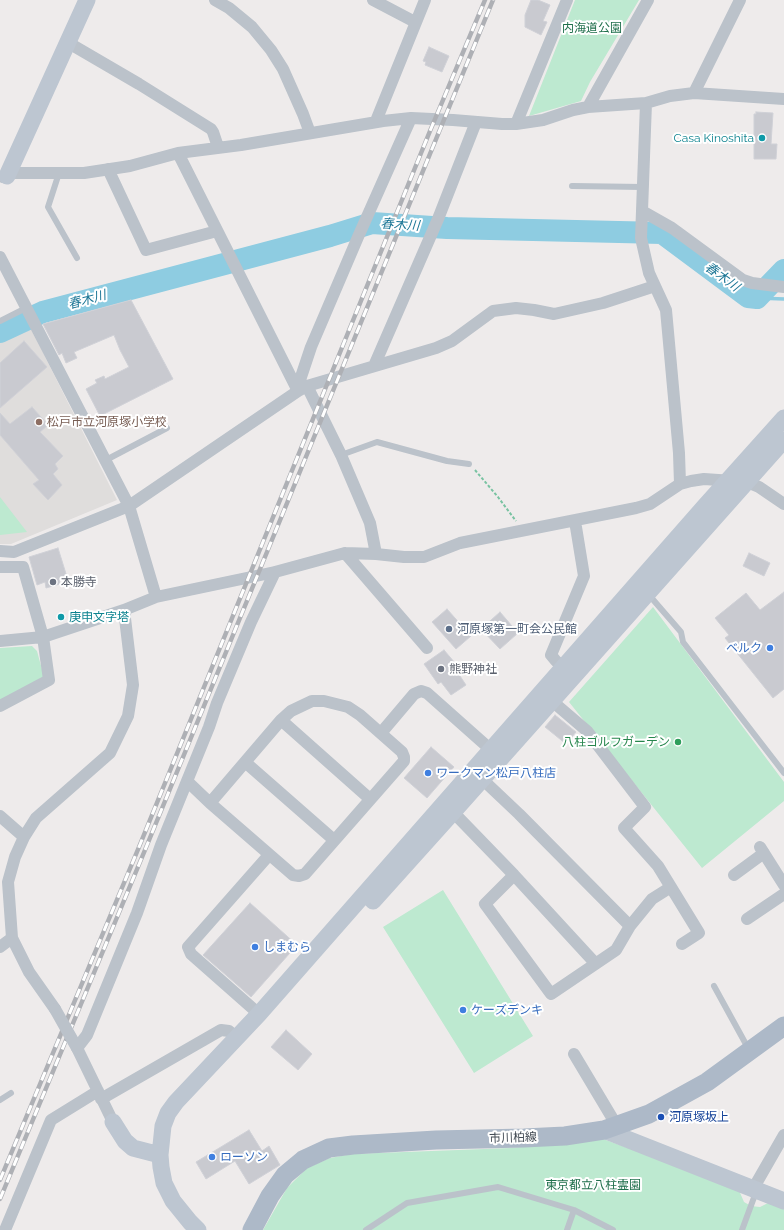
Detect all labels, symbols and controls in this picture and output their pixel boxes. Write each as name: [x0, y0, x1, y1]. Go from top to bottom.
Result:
park label: 内海道公園: [562, 21, 622, 35]
place label: Casa Kinoshita: [673, 131, 754, 145]
marker: Casa Kinoshita: [757, 133, 767, 143]
water label: 春木川: [380, 216, 420, 234]
water label: 春木川: [702, 259, 742, 295]
water label: 春木川: [66, 287, 108, 313]
place label: 松戸市立河原塚小学校: [47, 415, 167, 429]
marker: 松戸市立河原塚小学校: [34, 417, 44, 427]
place label: 本勝寺: [61, 575, 97, 589]
marker: 本勝寺: [48, 577, 58, 587]
place label: 庚申文字塔: [69, 610, 129, 624]
marker: 庚申文字塔: [56, 612, 66, 622]
place label: 河原塚第一町会公民館: [457, 622, 577, 636]
marker: 河原塚第一町会公民館: [444, 624, 454, 634]
place label: ベルク: [726, 641, 762, 655]
marker: ベルク: [765, 643, 775, 653]
place label: 熊野神社: [449, 662, 497, 676]
marker: 熊野神社: [436, 664, 446, 674]
place label: 八柱ゴルフガーデン: [562, 735, 670, 749]
marker: 八柱ゴルフガーデン: [673, 737, 683, 747]
place label: ワークマン松戸八柱店: [436, 766, 556, 780]
marker: ワークマン松戸八柱店: [423, 768, 433, 778]
place label: しまむら: [263, 940, 311, 954]
marker: しまむら: [250, 942, 260, 952]
place label: ケーズデンキ: [471, 1003, 543, 1017]
marker: ケーズデンキ: [458, 1005, 468, 1015]
place label: 河原塚坂上: [669, 1110, 729, 1124]
marker: 河原塚坂上: [656, 1112, 666, 1122]
street label: 市川柏線: [489, 1130, 537, 1146]
place label: ローソン: [220, 1150, 268, 1164]
marker: ローソン: [207, 1152, 217, 1162]
park label: 東京都立八柱霊園: [545, 1178, 641, 1192]

